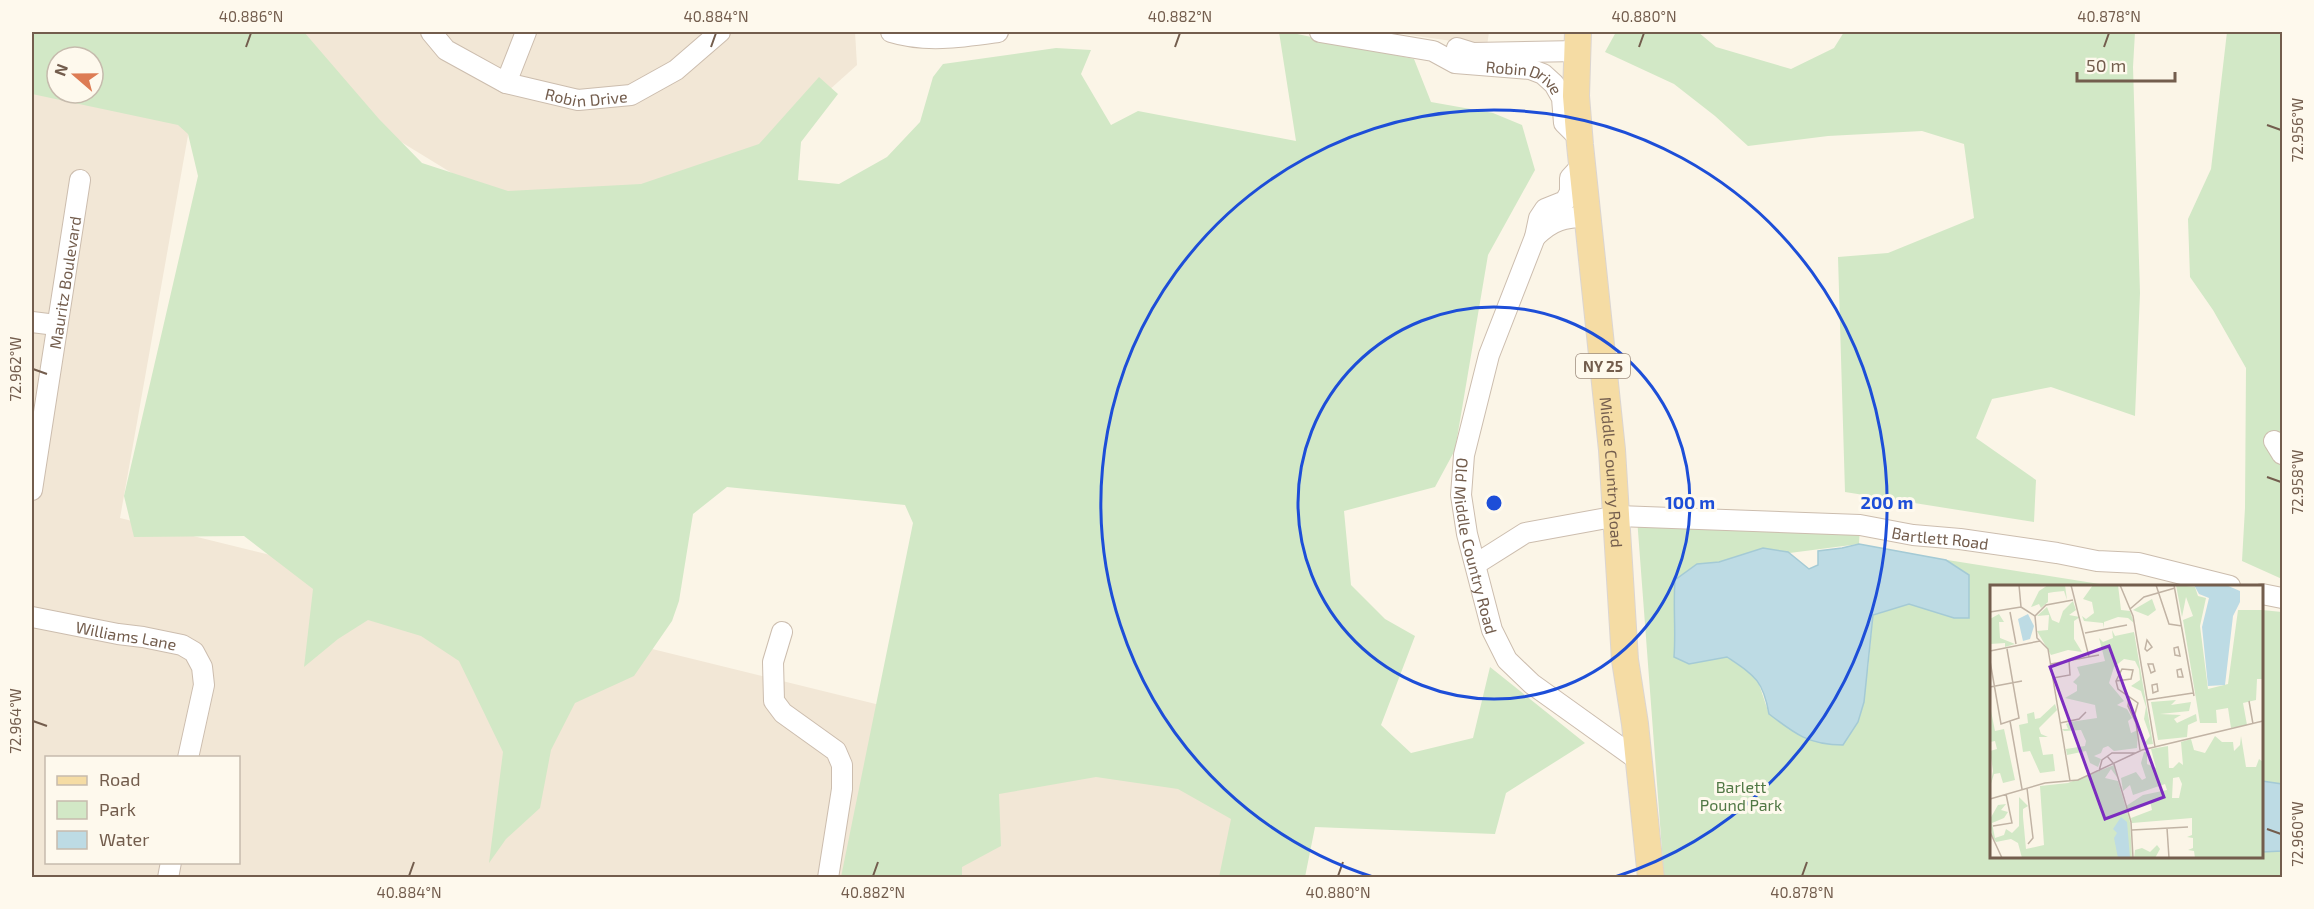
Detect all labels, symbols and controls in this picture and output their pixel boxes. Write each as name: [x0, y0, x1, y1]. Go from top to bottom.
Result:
text: 40.886°N: [219, 7, 283, 25]
text: 40.884°N: [683, 7, 749, 25]
text: 40.882°N: [1148, 7, 1212, 25]
text: 40.880°N: [1612, 7, 1676, 25]
text: 40.878°N: [2077, 7, 2141, 25]
north arrow: [45, 45, 105, 105]
scale bar: [2077, 45, 2174, 83]
text: 50 m: [2086, 54, 2126, 76]
street label: Robin Drive: [1485, 56, 1567, 97]
text: N: [50, 61, 71, 78]
street label: Robin Drive: [543, 83, 628, 110]
text: 72.956°W: [2288, 98, 2306, 162]
street label: Mauritz Boulevard: [44, 215, 84, 350]
text: 72.962°W: [6, 337, 24, 401]
road number: NY 25: [1576, 354, 1630, 378]
street label: Middle Country Road: [1597, 396, 1628, 548]
text: 72.958°W: [2288, 450, 2306, 514]
street label: Old Middle Country Road: [1451, 457, 1502, 636]
text: 100 m: [1665, 491, 1715, 513]
text: 200 m: [1861, 491, 1913, 513]
centre of rings: [1484, 493, 1504, 513]
street label: Bartlett Road: [1890, 522, 1990, 553]
inset map: [1990, 585, 2263, 858]
street label: Williams Lane: [74, 616, 178, 653]
text: 72.964°W: [6, 688, 24, 754]
legend: [45, 756, 240, 864]
text: Road: [99, 768, 140, 790]
park label: Barlett Pound Park: [1700, 777, 1782, 814]
text: Park: [99, 798, 136, 820]
text: 72.960°W: [2288, 801, 2306, 867]
text: Water: [99, 828, 149, 850]
text: 40.884°N: [376, 883, 442, 901]
text: 40.882°N: [841, 883, 905, 901]
text: 40.880°N: [1306, 883, 1370, 901]
text: 40.878°N: [1770, 883, 1834, 901]

